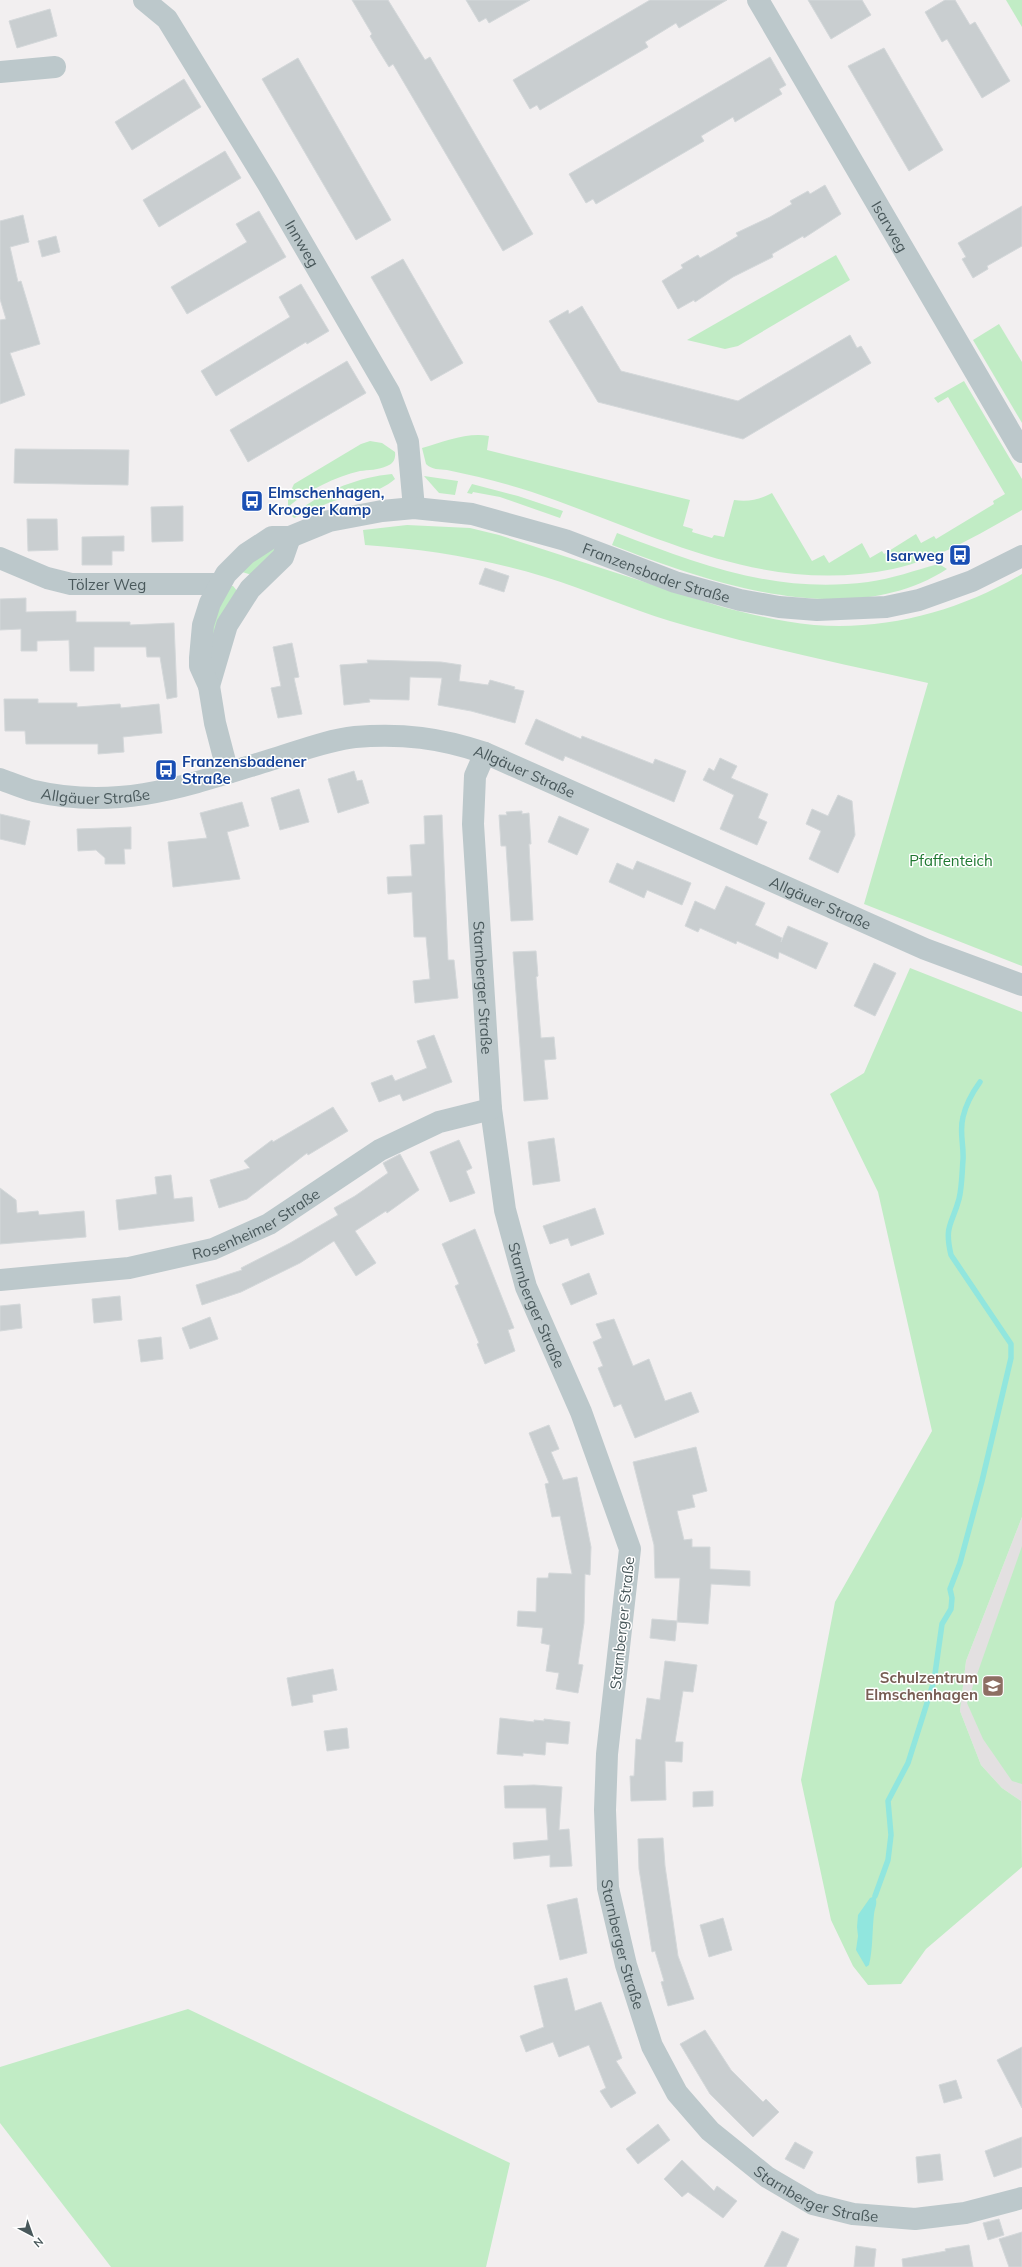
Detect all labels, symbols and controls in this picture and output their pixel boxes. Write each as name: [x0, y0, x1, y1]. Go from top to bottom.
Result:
street label: Isarweg: [868, 197, 913, 255]
street label: Innweg: [281, 216, 324, 270]
place label: Elmschenhagen, Krooger Kamp: [268, 483, 384, 519]
bus stop icon: Elmschenhagen, Krooger Kamp: [239, 488, 265, 514]
street label: Franzensbader Straße: [580, 538, 732, 606]
bus stop icon: Isarweg: [947, 542, 973, 568]
place label: Isarweg: [886, 546, 944, 565]
street label: Tölzer Weg: [68, 575, 146, 594]
street label: Allgäuer Straße: [471, 740, 578, 802]
place label: Franzensbadener Straße: [182, 752, 307, 788]
bus stop icon: Franzensbadener Straße: [153, 757, 179, 783]
street label: Allgäuer Straße: [40, 783, 151, 808]
park label: Pfaffenteich: [909, 851, 993, 870]
street label: Allgäuer Straße: [767, 872, 874, 933]
street label: Starnberger Straße: [470, 920, 497, 1055]
street label: Rosenheimer Straße: [190, 1184, 323, 1263]
street label: Starnberger Straße: [505, 1240, 570, 1371]
street label: Starnberger Straße: [606, 1556, 638, 1690]
place label: Schulzentrum Elmschenhagen: [865, 1668, 978, 1704]
school or university icon: Schulzentrum Elmschenhagen: [980, 1673, 1006, 1699]
street label: Starnberger Straße: [598, 1879, 649, 2012]
street label: Starnberger Straße: [750, 2161, 879, 2226]
north arrow: [12, 2215, 52, 2255]
text: N: [31, 2235, 46, 2251]

